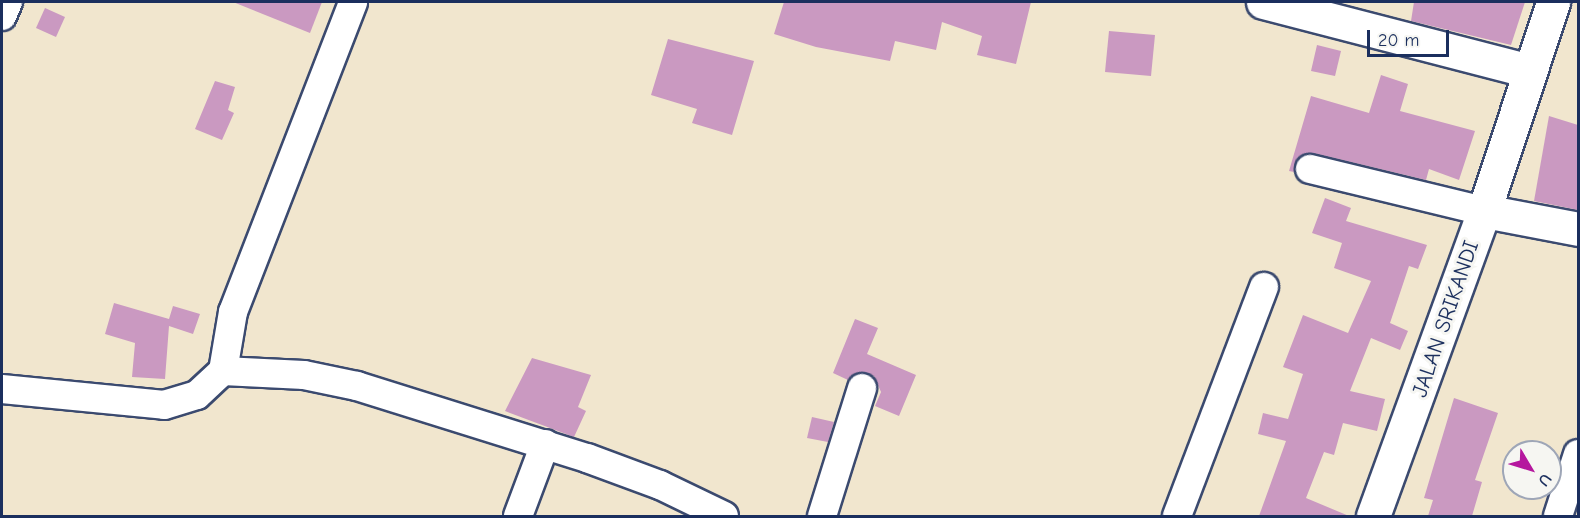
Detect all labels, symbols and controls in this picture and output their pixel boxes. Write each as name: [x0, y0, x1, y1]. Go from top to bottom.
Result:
scale bar: [1370, 18, 1452, 56]
text: 20 m: [1378, 30, 1419, 51]
street label: JALAN SRIKANDI: [1407, 237, 1485, 401]
north arrow: [1502, 440, 1562, 500]
text: U: [1534, 470, 1555, 490]

